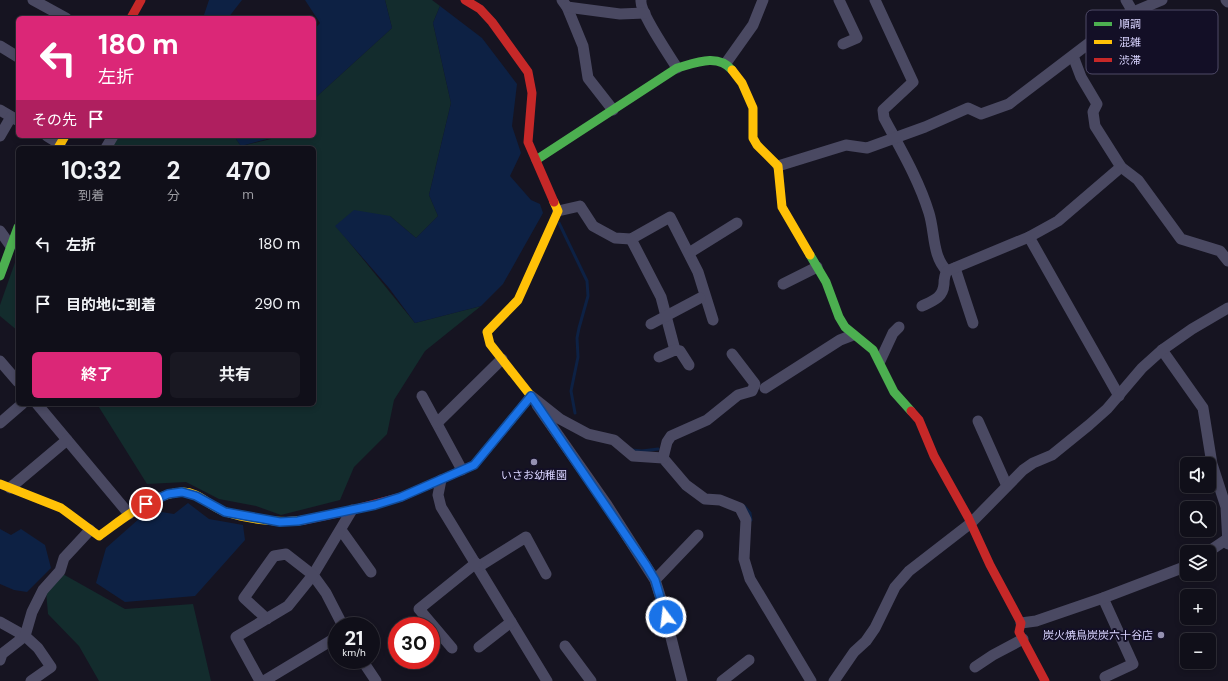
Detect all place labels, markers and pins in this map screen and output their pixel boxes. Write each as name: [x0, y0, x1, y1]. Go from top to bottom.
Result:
marker: いさお幼稚園: [529, 457, 539, 467]
place label: いさお幼稚園: [501, 468, 567, 482]
pin: [129, 487, 163, 521]
place label: 炭火焼鳥炭炭六十谷店: [1043, 628, 1153, 642]
marker: 炭火焼鳥炭炭六十谷店: [1156, 630, 1166, 640]

